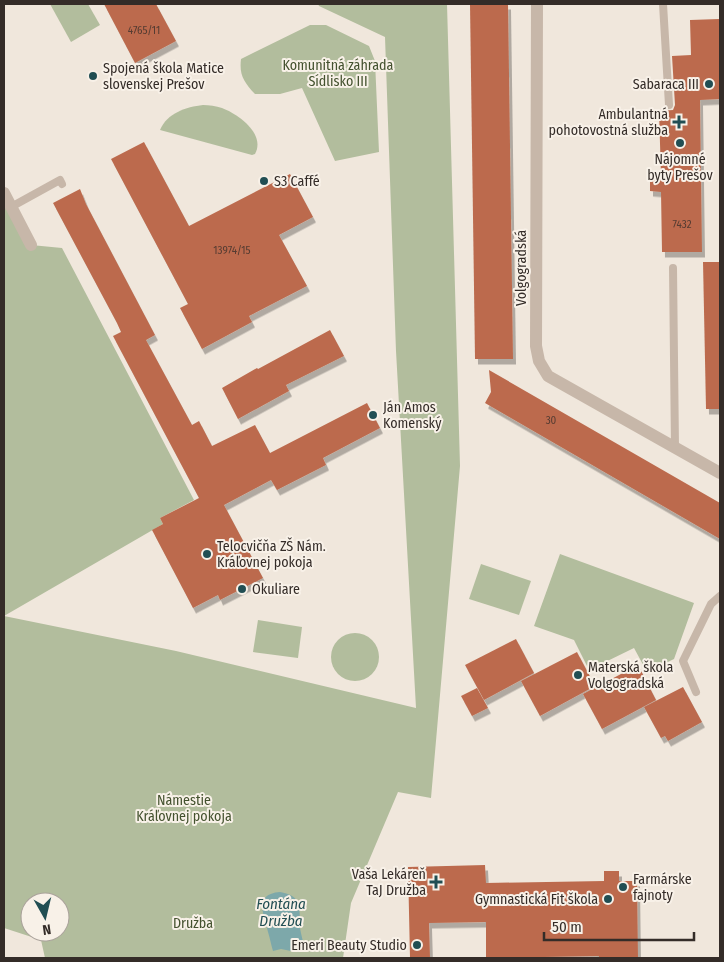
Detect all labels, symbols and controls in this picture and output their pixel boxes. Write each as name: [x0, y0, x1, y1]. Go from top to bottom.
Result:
house number: 4765/11: [128, 24, 160, 37]
park label: Komunitná záhrada Sídlisko III: [283, 57, 394, 90]
place label: Spojená škola Matice slovenskej Prešov: [103, 60, 224, 93]
marker: Spojená škola Matice slovenskej Prešov: [87, 70, 99, 82]
place label: Sabaraca III: [633, 76, 699, 93]
marker: Sabaraca III: [703, 78, 715, 90]
place label: Ambulantná pohotovostná služba: [548, 106, 668, 139]
marker: Ambulantná pohotovostná služba: [672, 115, 686, 129]
marker: Nájomné byty Prešov: [674, 137, 686, 149]
place label: Nájomné byty Prešov: [647, 151, 714, 184]
place label: S3 Caffé: [274, 173, 320, 190]
marker: S3 Caffé: [258, 175, 270, 187]
house number: 7432: [673, 218, 692, 231]
street label: Volgogradská: [513, 230, 530, 306]
house number: 13974/15: [213, 244, 251, 257]
place label: Ján Amos Komenský: [383, 399, 442, 432]
marker: Ján Amos Komenský: [367, 409, 379, 421]
house number: 30: [546, 414, 557, 427]
place label: Telocvičňa ZŠ Nám. Kráľovnej pokoja: [217, 537, 326, 571]
marker: Telocvičňa ZŠ Nám. Kráľovnej pokoja: [201, 548, 213, 560]
place label: Okuliare: [252, 581, 300, 598]
marker: Okuliare: [236, 583, 248, 595]
place label: Materská škola Volgogradská: [588, 659, 674, 692]
marker: Materská škola Volgogradská: [572, 669, 584, 681]
park label: Námestie Kráľovnej pokoja: [136, 792, 232, 825]
place label: Vaša Lekáreň TaJ Družba: [352, 866, 426, 899]
place label: Farmárske fajnoty: [633, 871, 692, 904]
marker: Vaša Lekáreň TaJ Družba: [430, 876, 442, 888]
marker: Farmárske fajnoty: [617, 881, 629, 893]
place label: Gymnastická Fit škola: [475, 891, 598, 908]
north arrow: [20, 892, 70, 942]
marker: Gymnastická Fit škola: [602, 893, 614, 905]
water label: Fontána Družba: [256, 895, 306, 930]
scale bar: [544, 910, 694, 942]
park label: Družba: [173, 915, 213, 932]
text: 50 m: [552, 918, 582, 936]
text: N: [41, 920, 52, 938]
place label: Emeri Beauty Studio: [291, 937, 407, 954]
marker: Emeri Beauty Studio: [411, 939, 423, 951]

